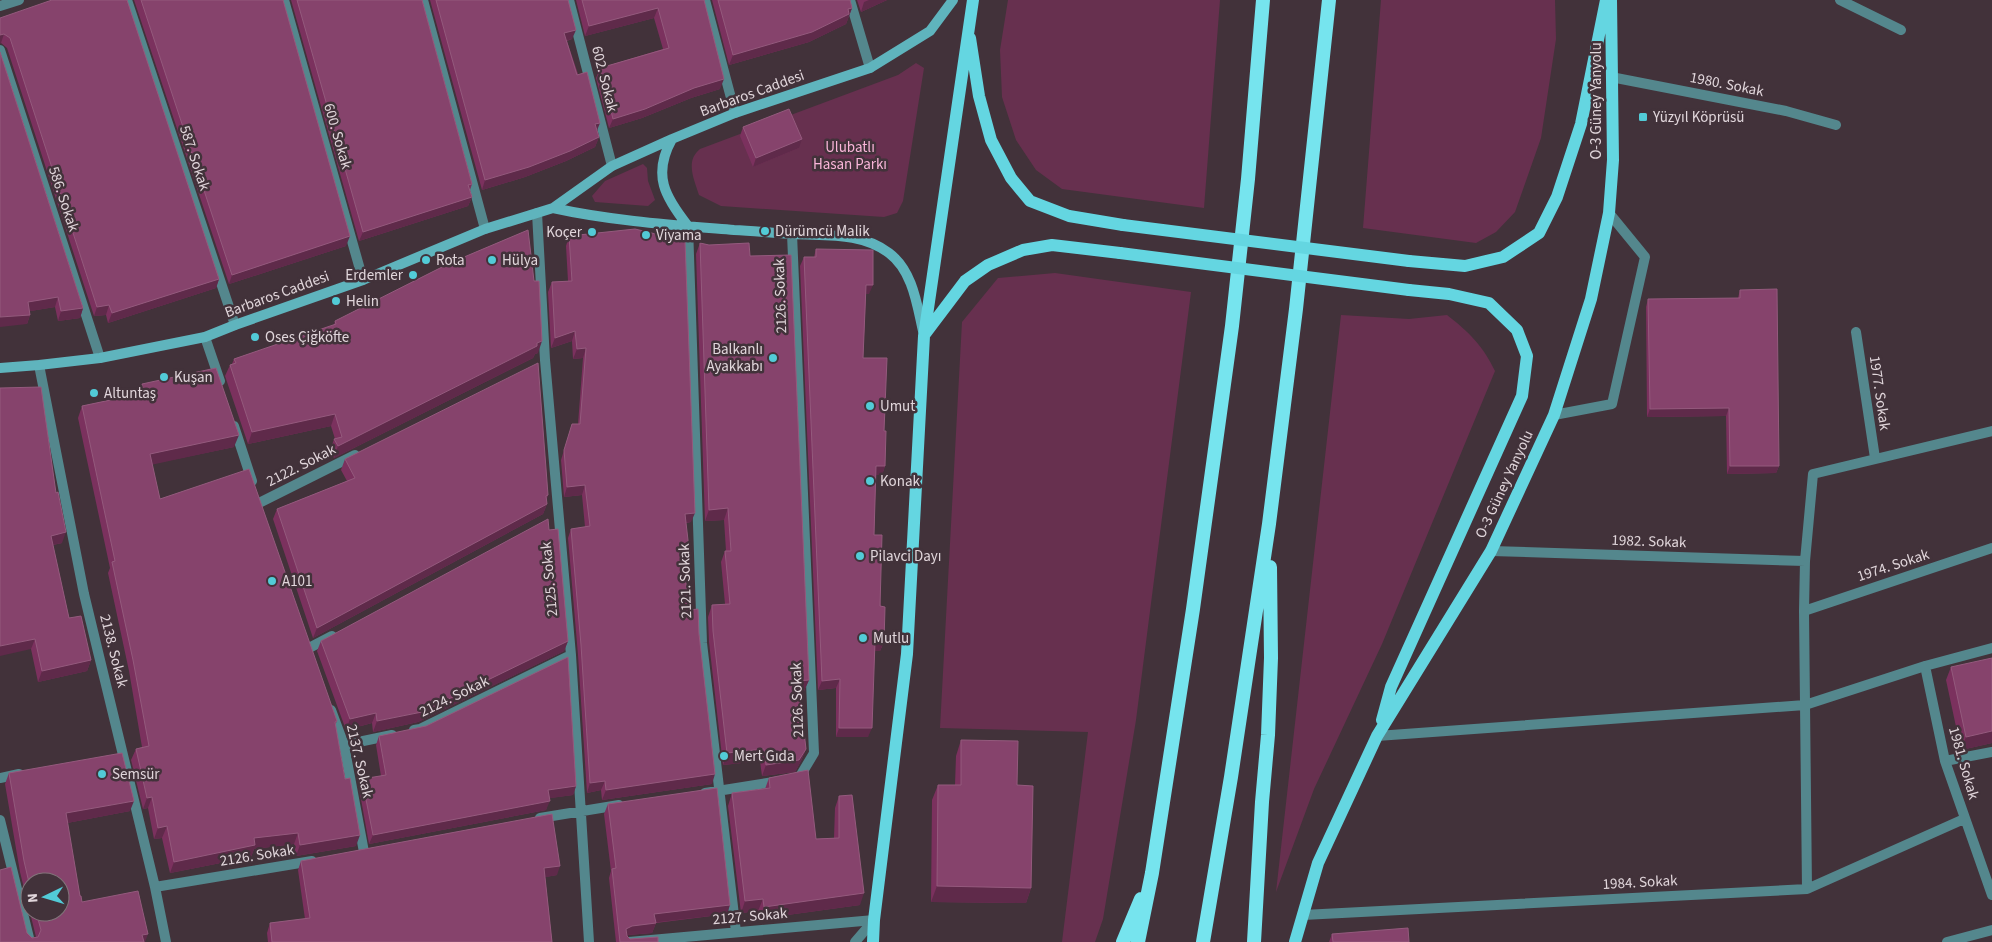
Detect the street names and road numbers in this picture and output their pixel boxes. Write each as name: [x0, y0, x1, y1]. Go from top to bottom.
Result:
street label: O-3 Güney Yanyolu: [1586, 42, 1607, 160]
street label: 602. Sokak: [586, 44, 623, 115]
street label: Barbaros Caddesi: [697, 65, 807, 122]
street label: 1980. Sokak: [1688, 67, 1766, 102]
street label: 600. Sokak: [318, 101, 357, 172]
street label: 587. Sokak: [174, 123, 215, 194]
street label: 586. Sokak: [43, 164, 84, 235]
street label: 2126. Sokak: [769, 258, 792, 334]
street label: Barbaros Caddesi: [222, 266, 332, 323]
street label: 1977. Sokak: [1864, 354, 1895, 432]
street label: O-3 Güney Yanyolu: [1470, 427, 1539, 542]
street label: 2122. Sokak: [263, 439, 340, 492]
street label: 1982. Sokak: [1611, 530, 1687, 553]
street label: 2125. Sokak: [536, 540, 563, 617]
street label: 2121. Sokak: [674, 543, 697, 619]
street label: 1974. Sokak: [1854, 544, 1933, 587]
street label: 2138. Sokak: [94, 612, 133, 691]
street label: 2126. Sokak: [786, 662, 809, 738]
street label: 2124. Sokak: [416, 670, 493, 722]
street label: 2137. Sokak: [341, 722, 378, 801]
street label: 1981. Sokak: [1943, 724, 1984, 803]
street label: 2126. Sokak: [218, 839, 296, 872]
street label: 1984. Sokak: [1602, 870, 1679, 895]
street label: 2127. Sokak: [712, 903, 789, 930]

